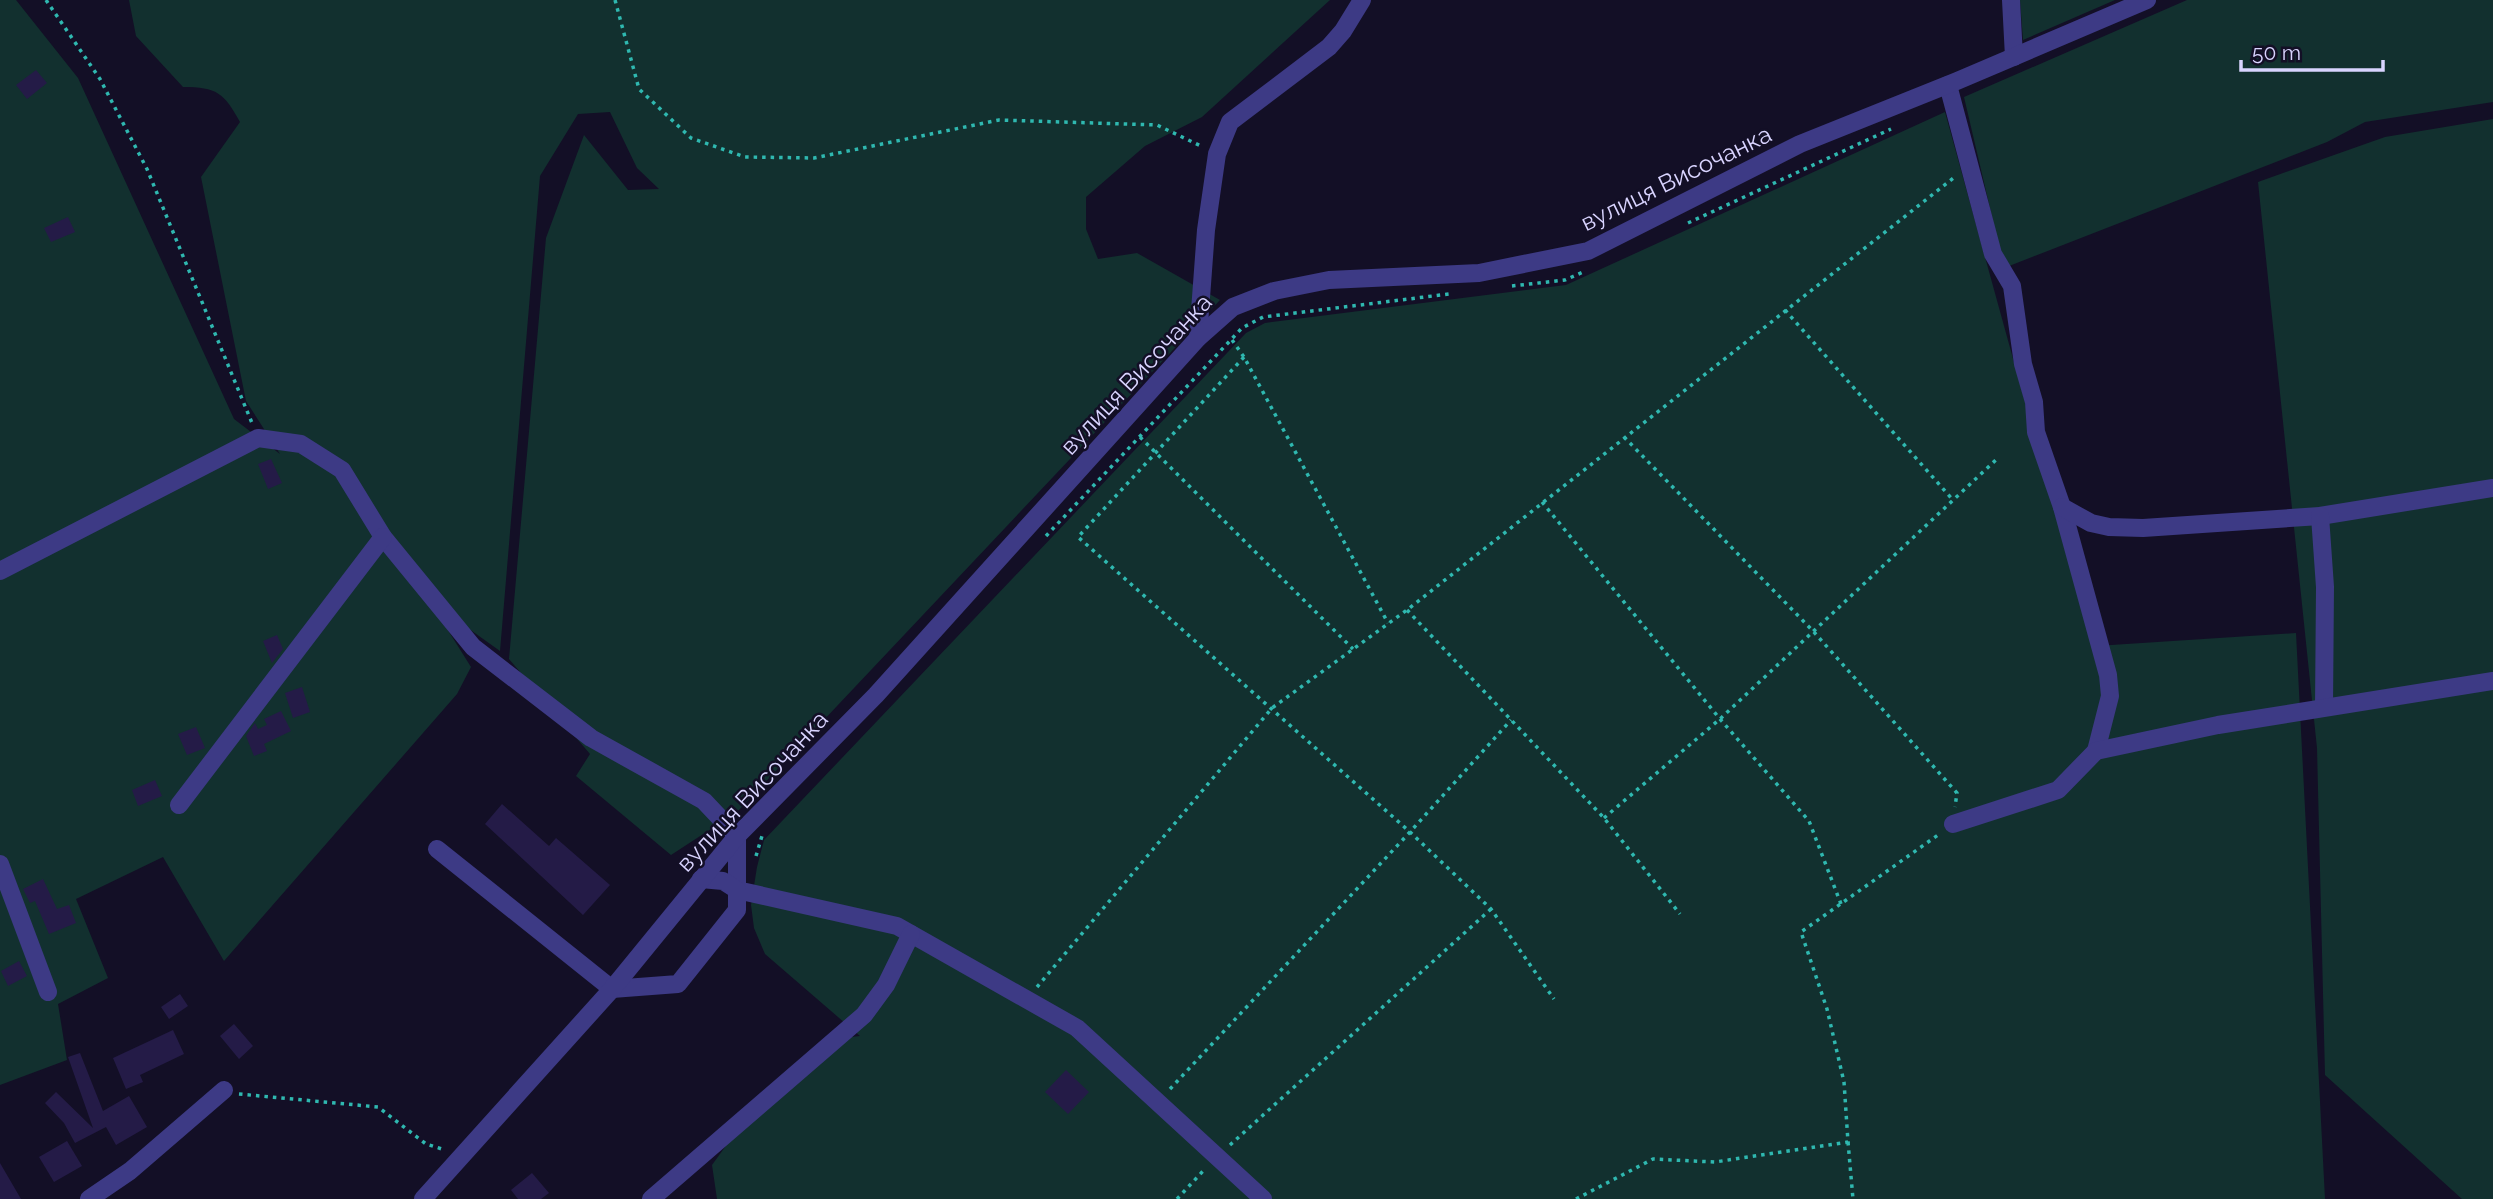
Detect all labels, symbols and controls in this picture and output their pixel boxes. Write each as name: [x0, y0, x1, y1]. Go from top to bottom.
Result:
scale bar: [2241, 28, 2383, 72]
text: 50 m: [2252, 40, 2301, 65]
street label: вулиця Височанка: [1576, 119, 1776, 237]
street label: вулиця Височанка: [1054, 288, 1218, 460]
street label: вулиця Височанка: [670, 705, 834, 877]

